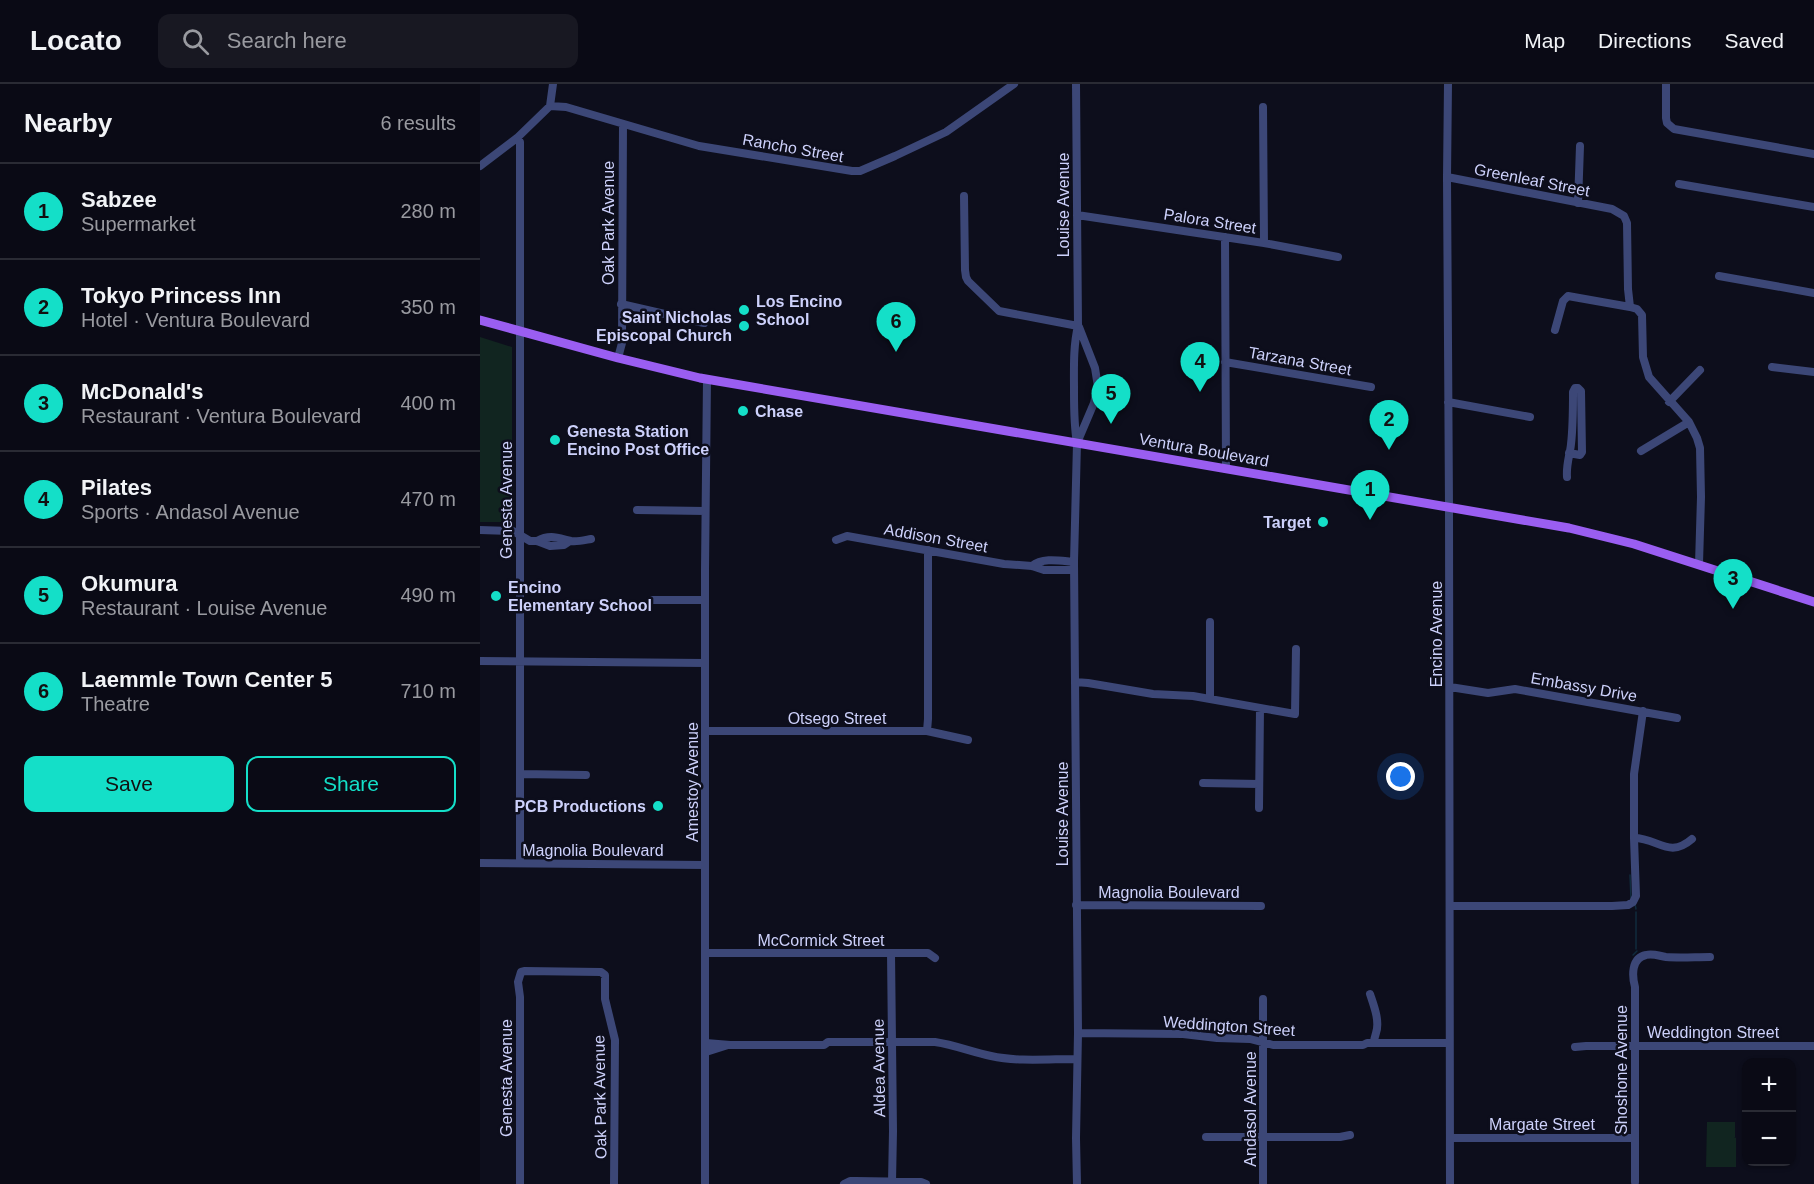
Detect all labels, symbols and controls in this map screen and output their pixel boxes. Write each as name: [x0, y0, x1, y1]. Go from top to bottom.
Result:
search box: [158, 14, 578, 68]
text: Locato: [30, 25, 122, 56]
icon: search: [179, 25, 212, 58]
text: Search here: [227, 28, 347, 53]
text: Map: [1524, 29, 1565, 52]
text: Directions: [1598, 29, 1691, 52]
text: Saved: [1724, 29, 1784, 52]
text: Nearby: [24, 108, 112, 138]
text: 6 results: [380, 112, 456, 134]
street label: Rancho Street: [741, 131, 845, 165]
street label: Louise Avenue: [1055, 153, 1072, 257]
street label: Greenleaf Street: [1473, 160, 1592, 200]
street label: Oak Park Avenue: [600, 161, 617, 285]
text: Sabzee: [81, 187, 157, 212]
text: 1: [38, 200, 49, 222]
text: 280 m: [400, 200, 456, 222]
street label: Palora Street: [1163, 205, 1258, 237]
text: Supermarket: [81, 213, 196, 235]
text: Tokyo Princess Inn: [81, 283, 281, 308]
place label: Los Encino School: [756, 293, 842, 328]
text: 2: [38, 296, 49, 318]
text: 350 m: [400, 296, 456, 318]
pin: 6: [876, 302, 916, 352]
marker: Los Encino School: [737, 303, 751, 317]
text: Hotel · Ventura Boulevard: [81, 309, 310, 331]
place label: Saint Nicholas Episcopal Church: [596, 309, 732, 344]
marker: Saint Nicholas Episcopal Church: [737, 319, 751, 333]
pin: 4: [1180, 342, 1220, 392]
street label: Tarzana Street: [1247, 344, 1353, 379]
pin: 5: [1092, 374, 1130, 424]
text: McDonald's: [81, 379, 204, 404]
text: 3: [38, 392, 49, 414]
text: 400 m: [400, 392, 456, 414]
pin: 2: [1370, 400, 1408, 450]
place label: Chase: [755, 403, 803, 420]
marker: Chase: [736, 404, 750, 418]
text: Restaurant · Ventura Boulevard: [81, 405, 361, 427]
place label: Genesta Station Encino Post Office: [567, 423, 709, 458]
street label: Ventura Boulevard: [1138, 430, 1270, 470]
marker: Genesta Station Encino Post Office: [548, 433, 562, 447]
street label: Genesta Avenue: [498, 441, 515, 559]
pin: 1: [1350, 470, 1390, 520]
text: Pilates: [81, 475, 152, 500]
text: 4: [38, 488, 49, 510]
text: 470 m: [400, 488, 456, 510]
text: Sports · Andasol Avenue: [81, 501, 300, 523]
place label: Target: [1263, 514, 1312, 531]
marker: Target: [1316, 515, 1330, 529]
street label: Addison Street: [883, 521, 990, 556]
pin: 3: [1714, 560, 1752, 609]
text: Okumura: [81, 571, 178, 596]
place label: Encino Elementary School: [508, 579, 652, 614]
street label: Encino Avenue: [1428, 581, 1445, 687]
text: 5: [38, 584, 49, 606]
text: 490 m: [400, 584, 456, 606]
marker: Encino Elementary School: [489, 589, 503, 603]
text: Restaurant · Louise Avenue: [81, 597, 327, 619]
text: Laemmle Town Center 5: [81, 667, 332, 692]
street label: Embassy Drive: [1530, 669, 1639, 705]
text: 6: [38, 680, 49, 702]
text: 710 m: [400, 680, 456, 702]
text: Theatre: [81, 693, 150, 715]
street label: Otsego Street: [788, 710, 887, 727]
street label: Amestoy Avenue: [684, 722, 701, 842]
button: Save: [24, 756, 234, 812]
button: Share: [246, 756, 456, 812]
street label: Louise Avenue: [1054, 762, 1071, 866]
your location: [1386, 762, 1415, 791]
place label: PCB Productions: [514, 798, 646, 815]
marker: PCB Productions: [651, 799, 665, 813]
street label: Magnolia Boulevard: [522, 842, 664, 859]
street label: Magnolia Boulevard: [1098, 884, 1240, 901]
street label: McCormick Street: [757, 932, 885, 949]
street label: Shoshone Avenue: [1613, 1005, 1630, 1135]
street label: Weddington Street: [1162, 1013, 1296, 1039]
street label: Genesta Avenue: [498, 1019, 515, 1137]
street label: Aldea Avenue: [870, 1019, 888, 1117]
street label: Weddington Street: [1647, 1024, 1780, 1041]
street label: Oak Park Avenue: [590, 1035, 610, 1159]
street label: Andasol Avenue: [1242, 1051, 1259, 1167]
map controls: [1742, 1058, 1796, 1166]
button: +: [1742, 1058, 1796, 1112]
button: −: [1742, 1112, 1796, 1166]
street label: Margate Street: [1489, 1116, 1595, 1133]

